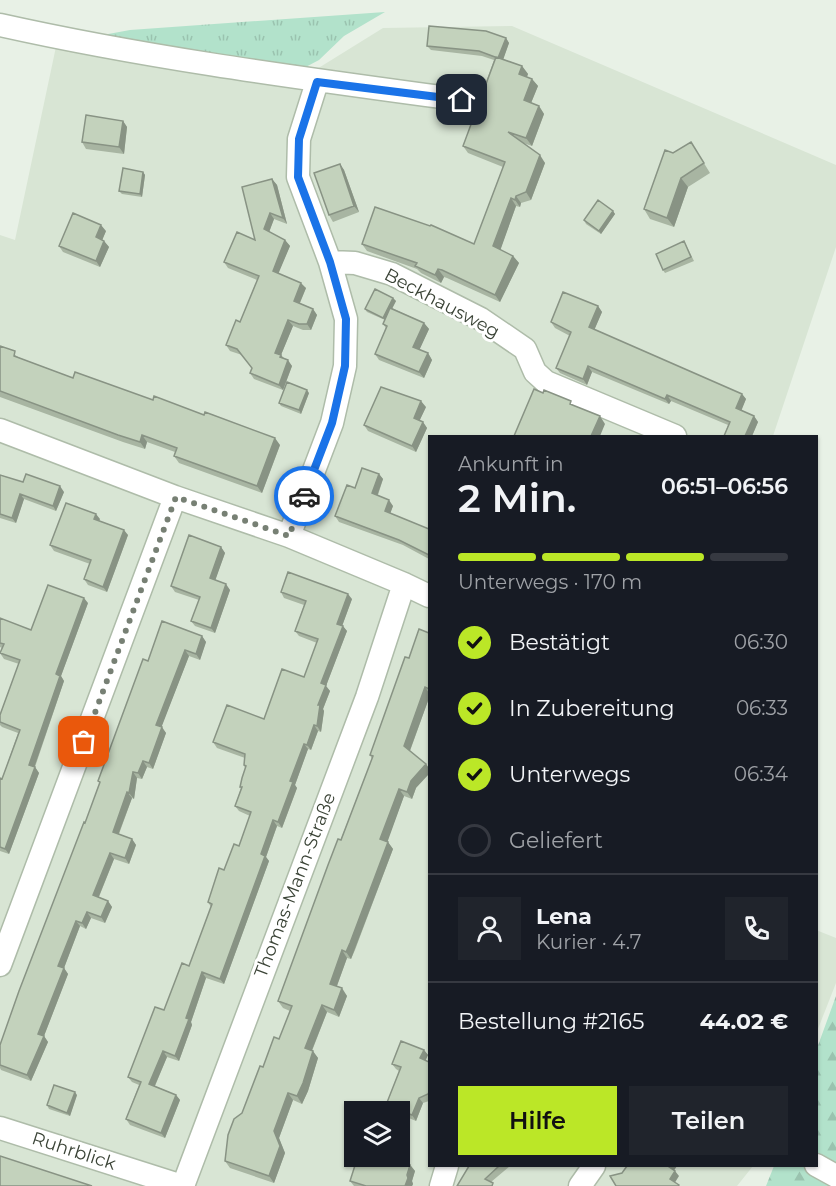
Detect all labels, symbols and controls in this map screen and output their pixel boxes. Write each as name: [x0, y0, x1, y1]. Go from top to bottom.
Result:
pin: [436, 74, 487, 125]
icon: home: [445, 83, 478, 116]
street label: Beckhausweg: [381, 263, 503, 343]
text: Ankunft in: [458, 452, 564, 476]
courier: [274, 466, 334, 526]
text: 06:51–06:56: [661, 473, 788, 500]
text: 2 Min.: [458, 474, 576, 522]
icon: car: [288, 480, 321, 513]
text: Unterwegs · 170 m: [458, 570, 642, 594]
icon: check: [458, 626, 491, 659]
text: Bestätigt: [509, 629, 610, 656]
text: 06:30: [734, 630, 788, 654]
icon: check: [458, 692, 491, 725]
text: In Zubereitung: [509, 695, 675, 722]
text: 06:33: [736, 696, 788, 720]
pin: [58, 716, 109, 767]
icon: bag: [67, 725, 100, 758]
icon: check: [458, 758, 491, 791]
text: Unterwegs: [509, 761, 630, 788]
text: 06:34: [734, 762, 788, 786]
street label: Thomas-Mann-Straße: [250, 789, 340, 981]
text: Geliefert: [509, 827, 603, 854]
button: person: [458, 897, 521, 960]
button: phone: [725, 897, 788, 960]
text: Lena: [536, 903, 592, 930]
text: Kurier · 4.7: [536, 930, 642, 954]
text: Bestellung #2165: [458, 1008, 644, 1035]
text: 44.02 €: [700, 1008, 788, 1035]
button: Hilfe: [458, 1086, 617, 1155]
button: Teilen: [629, 1086, 788, 1155]
map controls: [344, 1101, 410, 1167]
button: layers: [344, 1101, 410, 1167]
street label: Ruhrblick: [29, 1127, 119, 1175]

